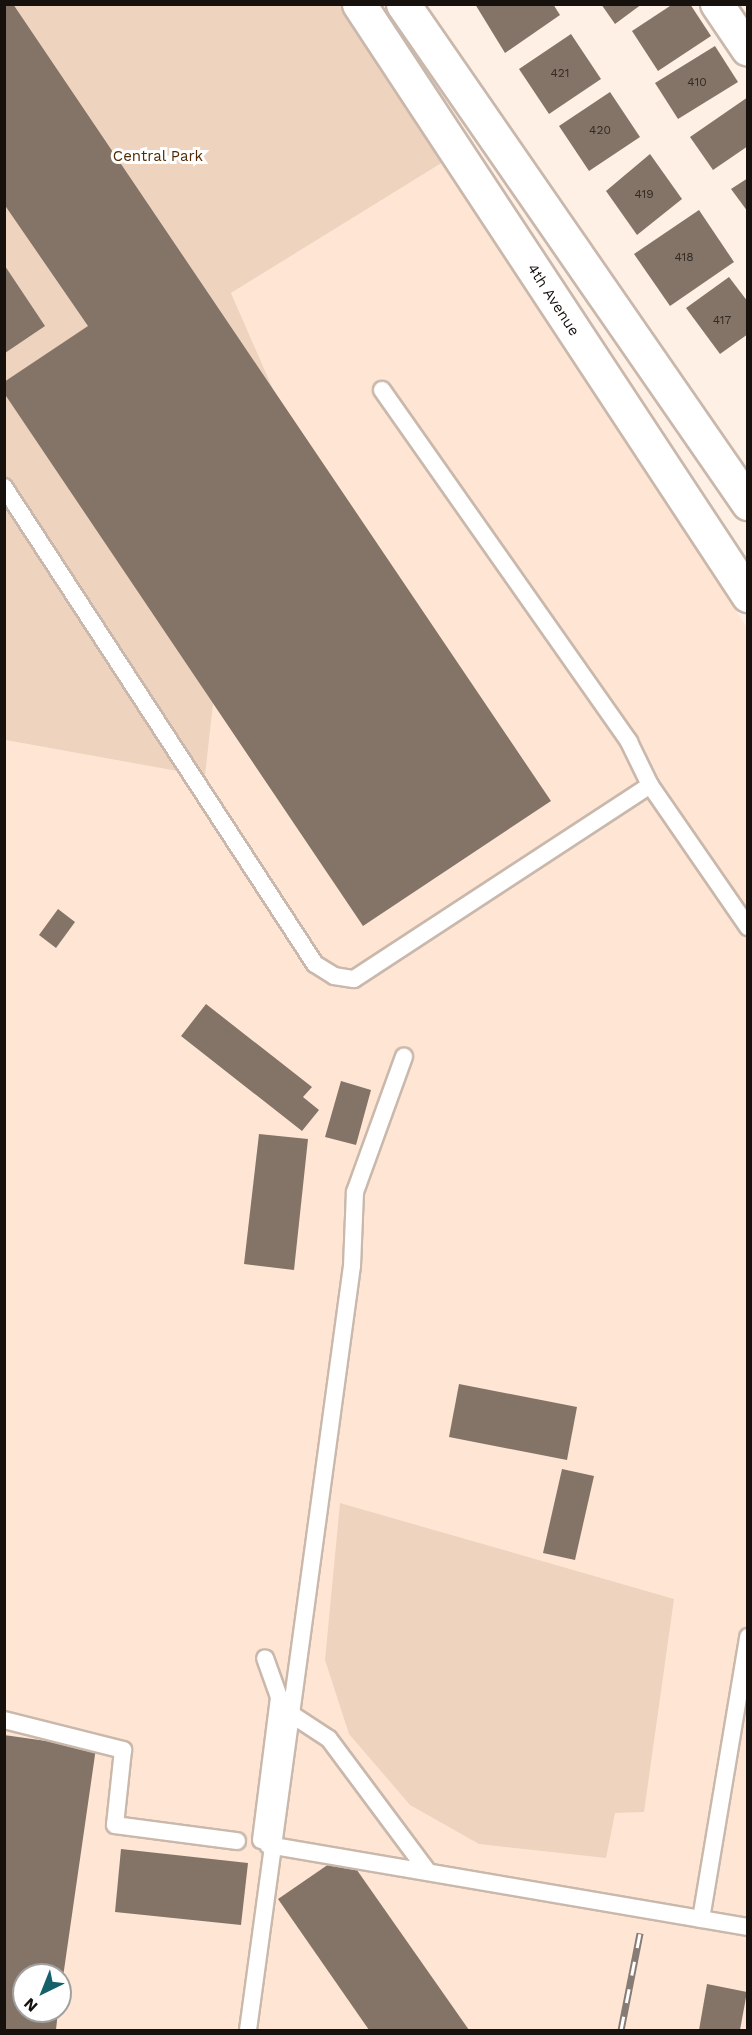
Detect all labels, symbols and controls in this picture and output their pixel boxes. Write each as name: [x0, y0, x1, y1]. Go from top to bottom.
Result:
house number: 421: [550, 67, 570, 81]
house number: 410: [687, 76, 707, 90]
house number: 420: [589, 124, 611, 138]
park label: Central Park: [113, 148, 203, 166]
house number: 419: [634, 188, 654, 202]
house number: 418: [674, 251, 694, 265]
street label: 4th Avenue: [523, 260, 583, 340]
house number: 417: [713, 314, 731, 328]
north arrow: [12, 1963, 72, 2023]
text: N: [20, 1994, 42, 2016]

